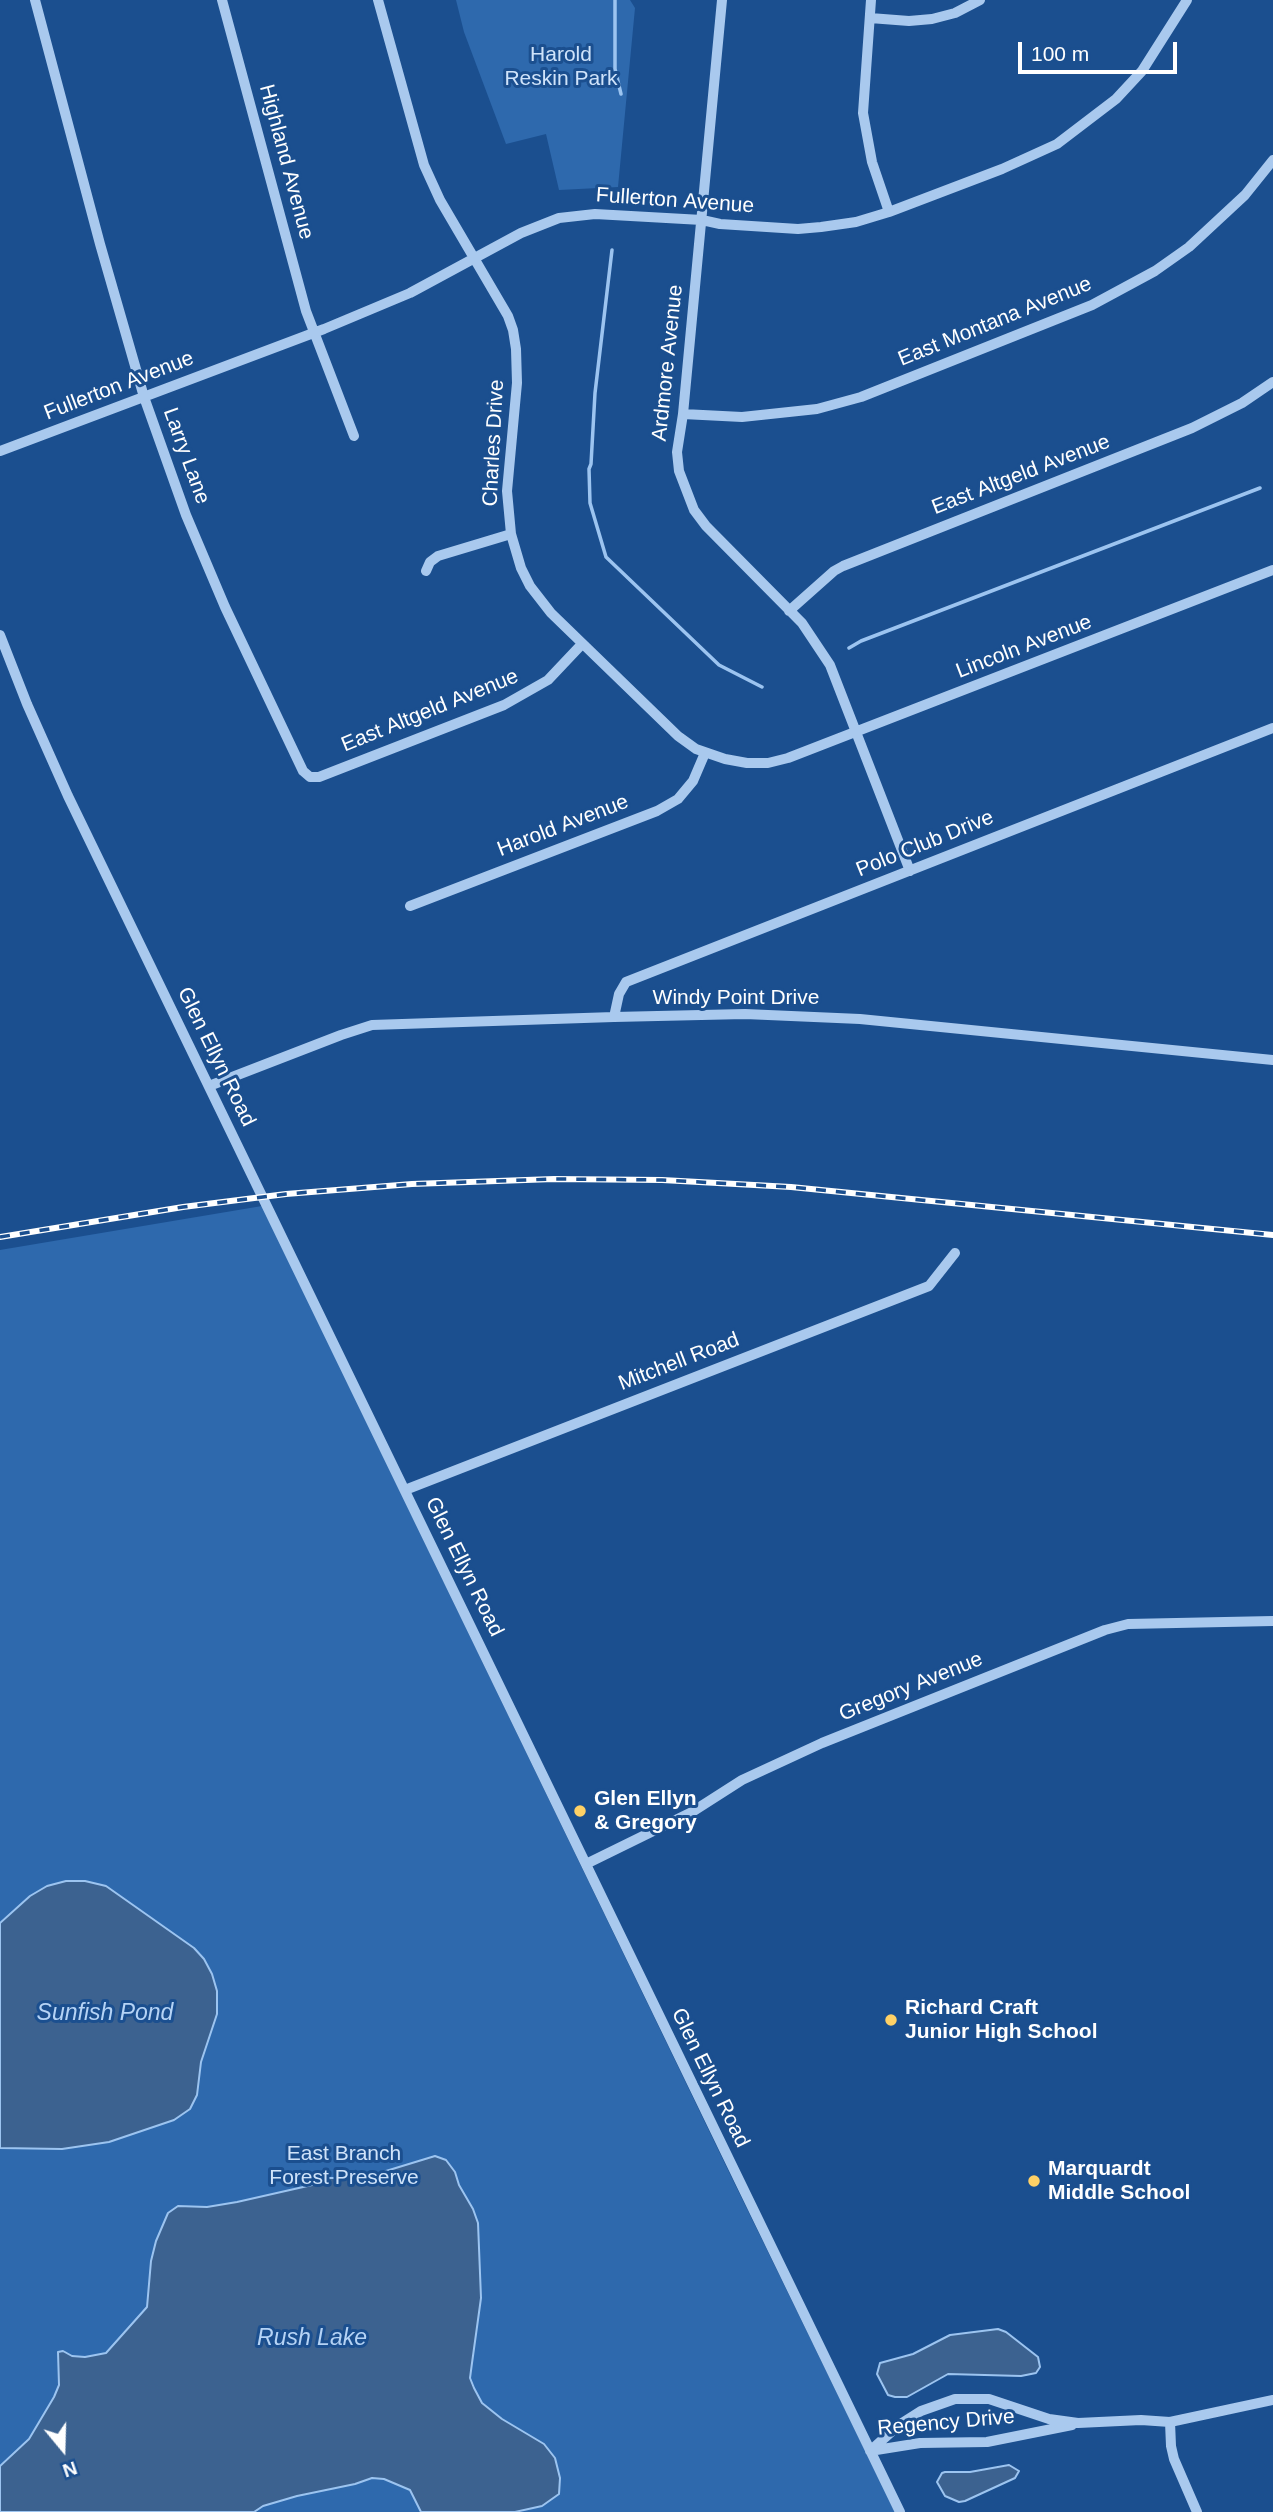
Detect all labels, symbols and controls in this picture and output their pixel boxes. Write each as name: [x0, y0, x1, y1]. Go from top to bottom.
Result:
scale bar: [1021, 28, 1180, 72]
park label: Harold Reskin Park: [504, 42, 618, 92]
text: 100 m: [1031, 42, 1089, 65]
street label: Highland Avenue: [253, 82, 319, 242]
street label: Fullerton Avenue: [595, 183, 755, 219]
street label: East Montana Avenue: [895, 272, 1095, 372]
street label: Ardmore Avenue: [647, 284, 689, 442]
street label: Fullerton Avenue: [41, 346, 197, 426]
street label: Charles Drive: [478, 379, 510, 507]
street label: Larry Lane: [157, 405, 215, 507]
street label: East Altgeld Avenue: [928, 429, 1114, 521]
street label: Lincoln Avenue: [953, 610, 1095, 684]
street label: East Altgeld Avenue: [338, 664, 522, 758]
street label: Harold Avenue: [494, 789, 632, 863]
street label: Polo Club Drive: [853, 805, 997, 883]
street label: Glen Ellyn Road: [171, 983, 261, 1131]
street label: Windy Point Drive: [653, 985, 819, 1011]
street label: Mitchell Road: [615, 1327, 743, 1397]
street label: Glen Ellyn Road: [419, 1493, 509, 1641]
street label: Gregory Avenue: [836, 1647, 986, 1727]
place label: Glen Ellyn & Gregory: [594, 1786, 697, 1836]
marker: Glen Ellyn & Gregory: [572, 1803, 588, 1819]
place label: Richard Craft Junior High School: [905, 1995, 1097, 2045]
water label: Sunfish Pond: [37, 2000, 173, 2028]
street label: Glen Ellyn Road: [665, 2004, 755, 2152]
marker: Richard Craft Junior High School: [883, 2012, 899, 2028]
park label: East Branch Forest Preserve: [269, 2141, 419, 2191]
place label: Marquardt Middle School: [1048, 2156, 1190, 2206]
marker: Marquardt Middle School: [1026, 2173, 1042, 2189]
water label: Rush Lake: [257, 2325, 367, 2353]
street label: Regency Drive: [876, 2404, 1016, 2442]
north arrow: [28, 2414, 98, 2484]
text: N: [60, 2457, 80, 2481]

